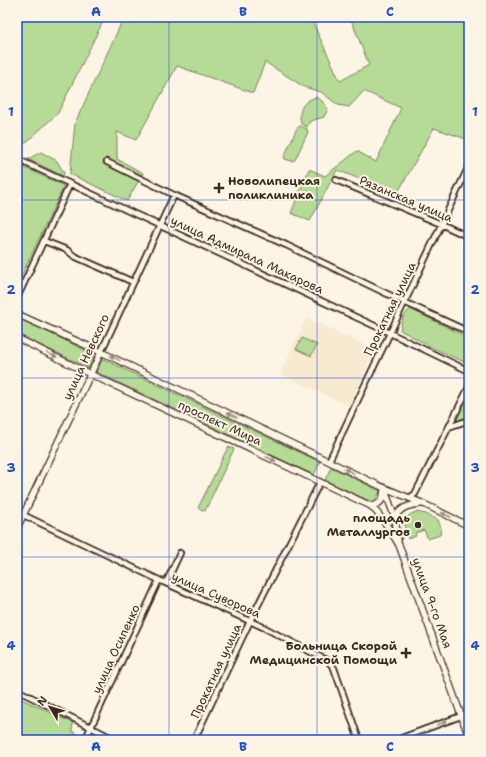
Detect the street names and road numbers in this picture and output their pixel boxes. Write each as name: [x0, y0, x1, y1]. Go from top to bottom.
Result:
street label: Рязанская улица: [357, 172, 456, 226]
street label: улица Адмирала Макарова: [168, 212, 327, 298]
street label: Прокатная улица: [360, 259, 420, 359]
street label: улица Невского: [59, 311, 113, 403]
street label: проспект Мира: [176, 397, 265, 450]
street label: улица 9-го Мая: [408, 556, 456, 650]
street label: улица Суворова: [169, 568, 263, 622]
street label: улица Осипенко: [88, 602, 144, 696]
street label: Прокатная улица: [187, 621, 245, 721]

